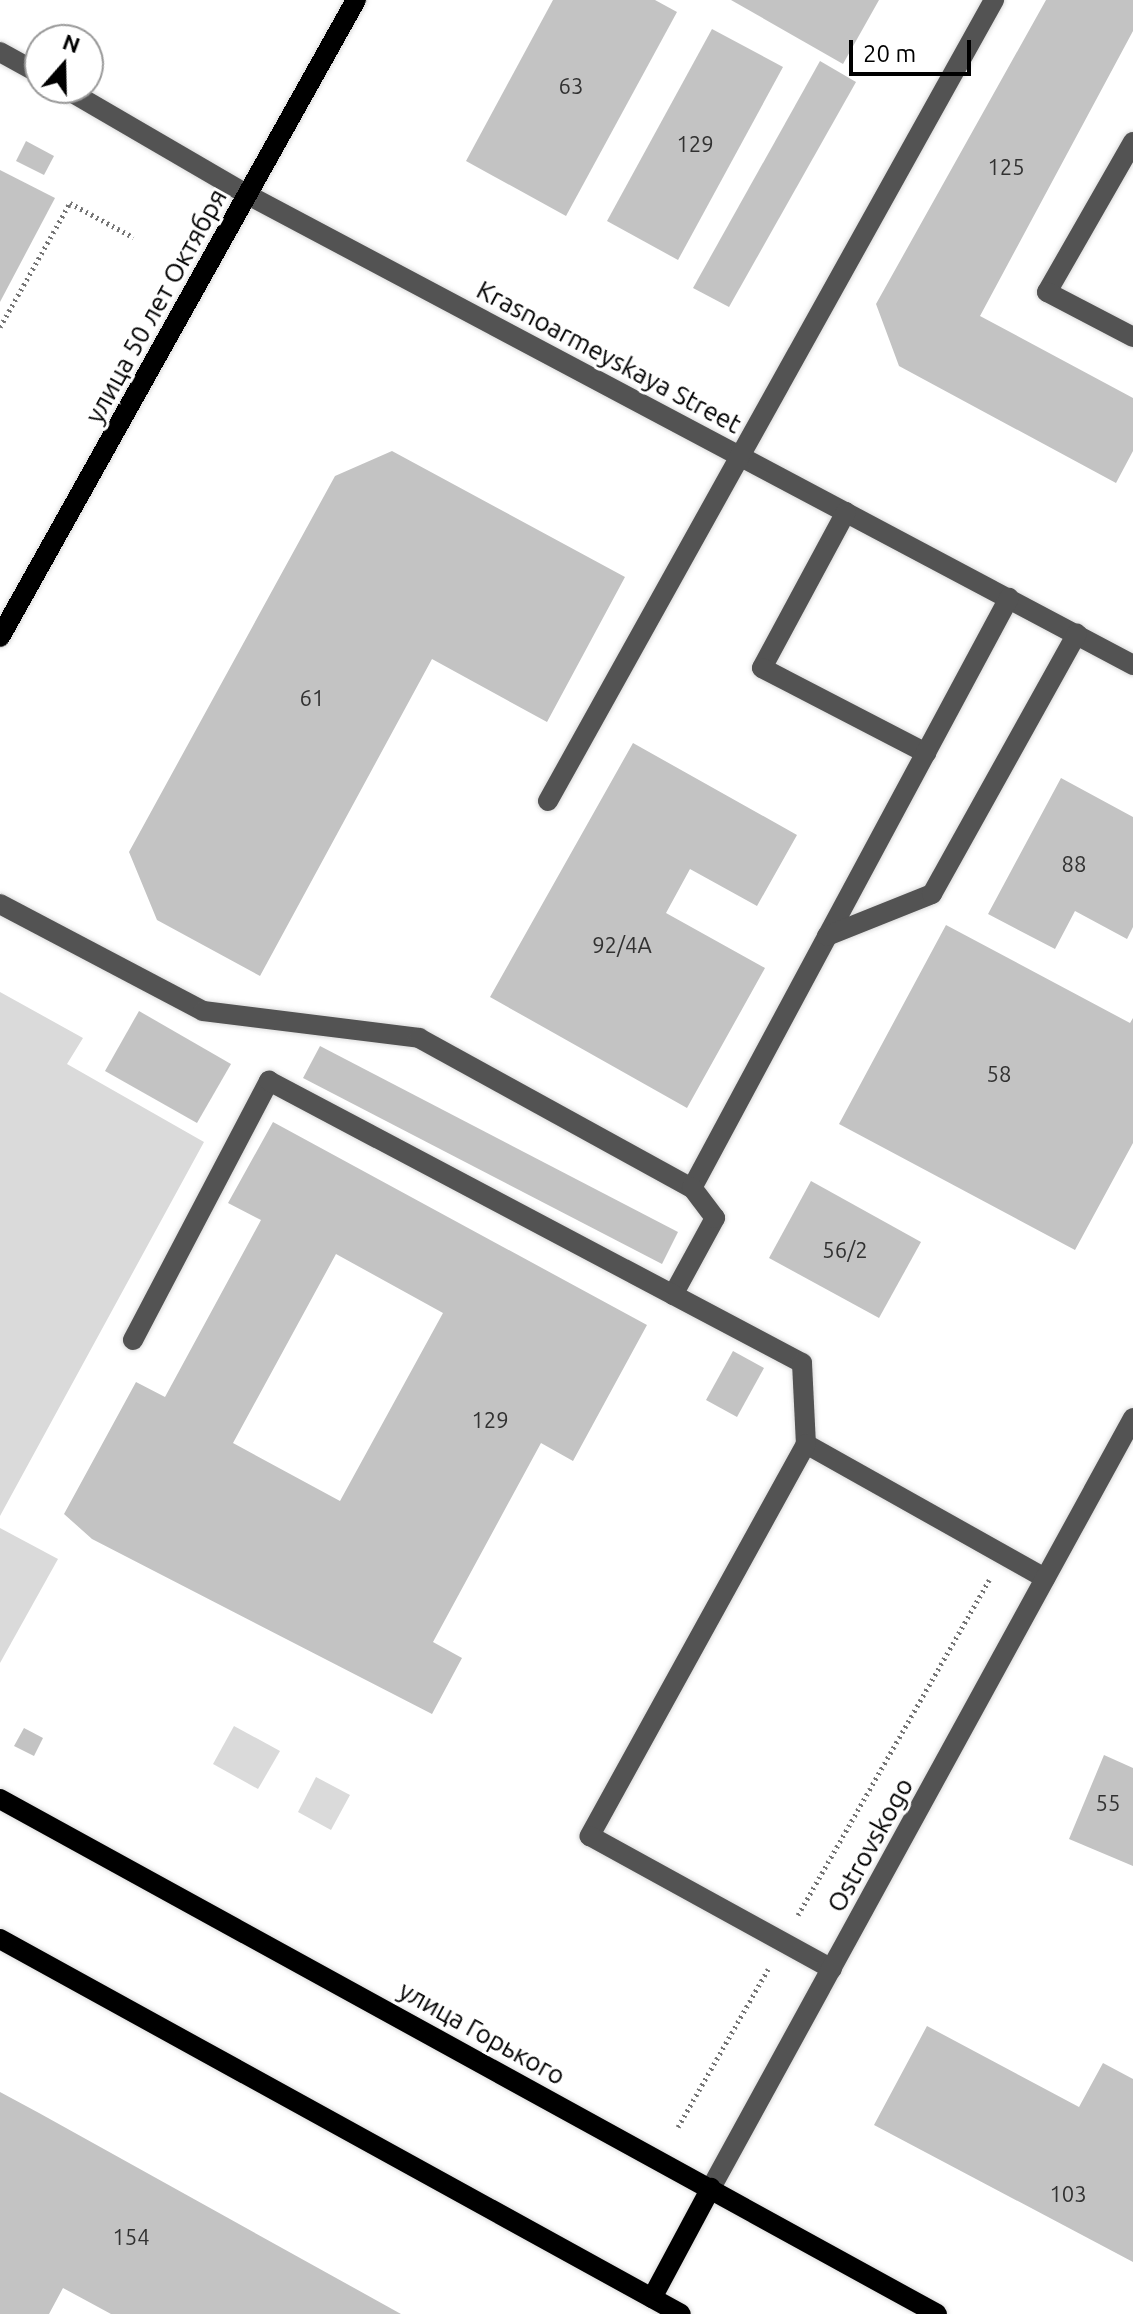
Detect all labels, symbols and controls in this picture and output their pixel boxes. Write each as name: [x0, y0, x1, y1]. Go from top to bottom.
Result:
north arrow: [24, 24, 104, 104]
scale bar: [853, 24, 975, 74]
text: N: [60, 28, 84, 57]
text: 20 m: [863, 40, 916, 67]
house number: 63: [559, 73, 583, 99]
house number: 129: [676, 131, 714, 157]
house number: 125: [987, 154, 1025, 180]
street label: улица 50 лет Октября: [79, 183, 233, 429]
street label: Krasnoarmeyskaya Street: [471, 274, 747, 440]
house number: 61: [300, 685, 324, 711]
house number: 88: [1062, 851, 1086, 877]
house number: 92/4А: [592, 932, 652, 958]
house number: 58: [987, 1061, 1011, 1087]
house number: 56/2: [822, 1237, 868, 1263]
house number: 129: [471, 1407, 509, 1433]
street label: Ostrovskogo: [820, 1772, 920, 1918]
house number: 55: [1096, 1790, 1120, 1816]
street label: улица Горького: [393, 1974, 571, 2092]
house number: 103: [1049, 2181, 1087, 2207]
house number: 154: [112, 2224, 150, 2250]

